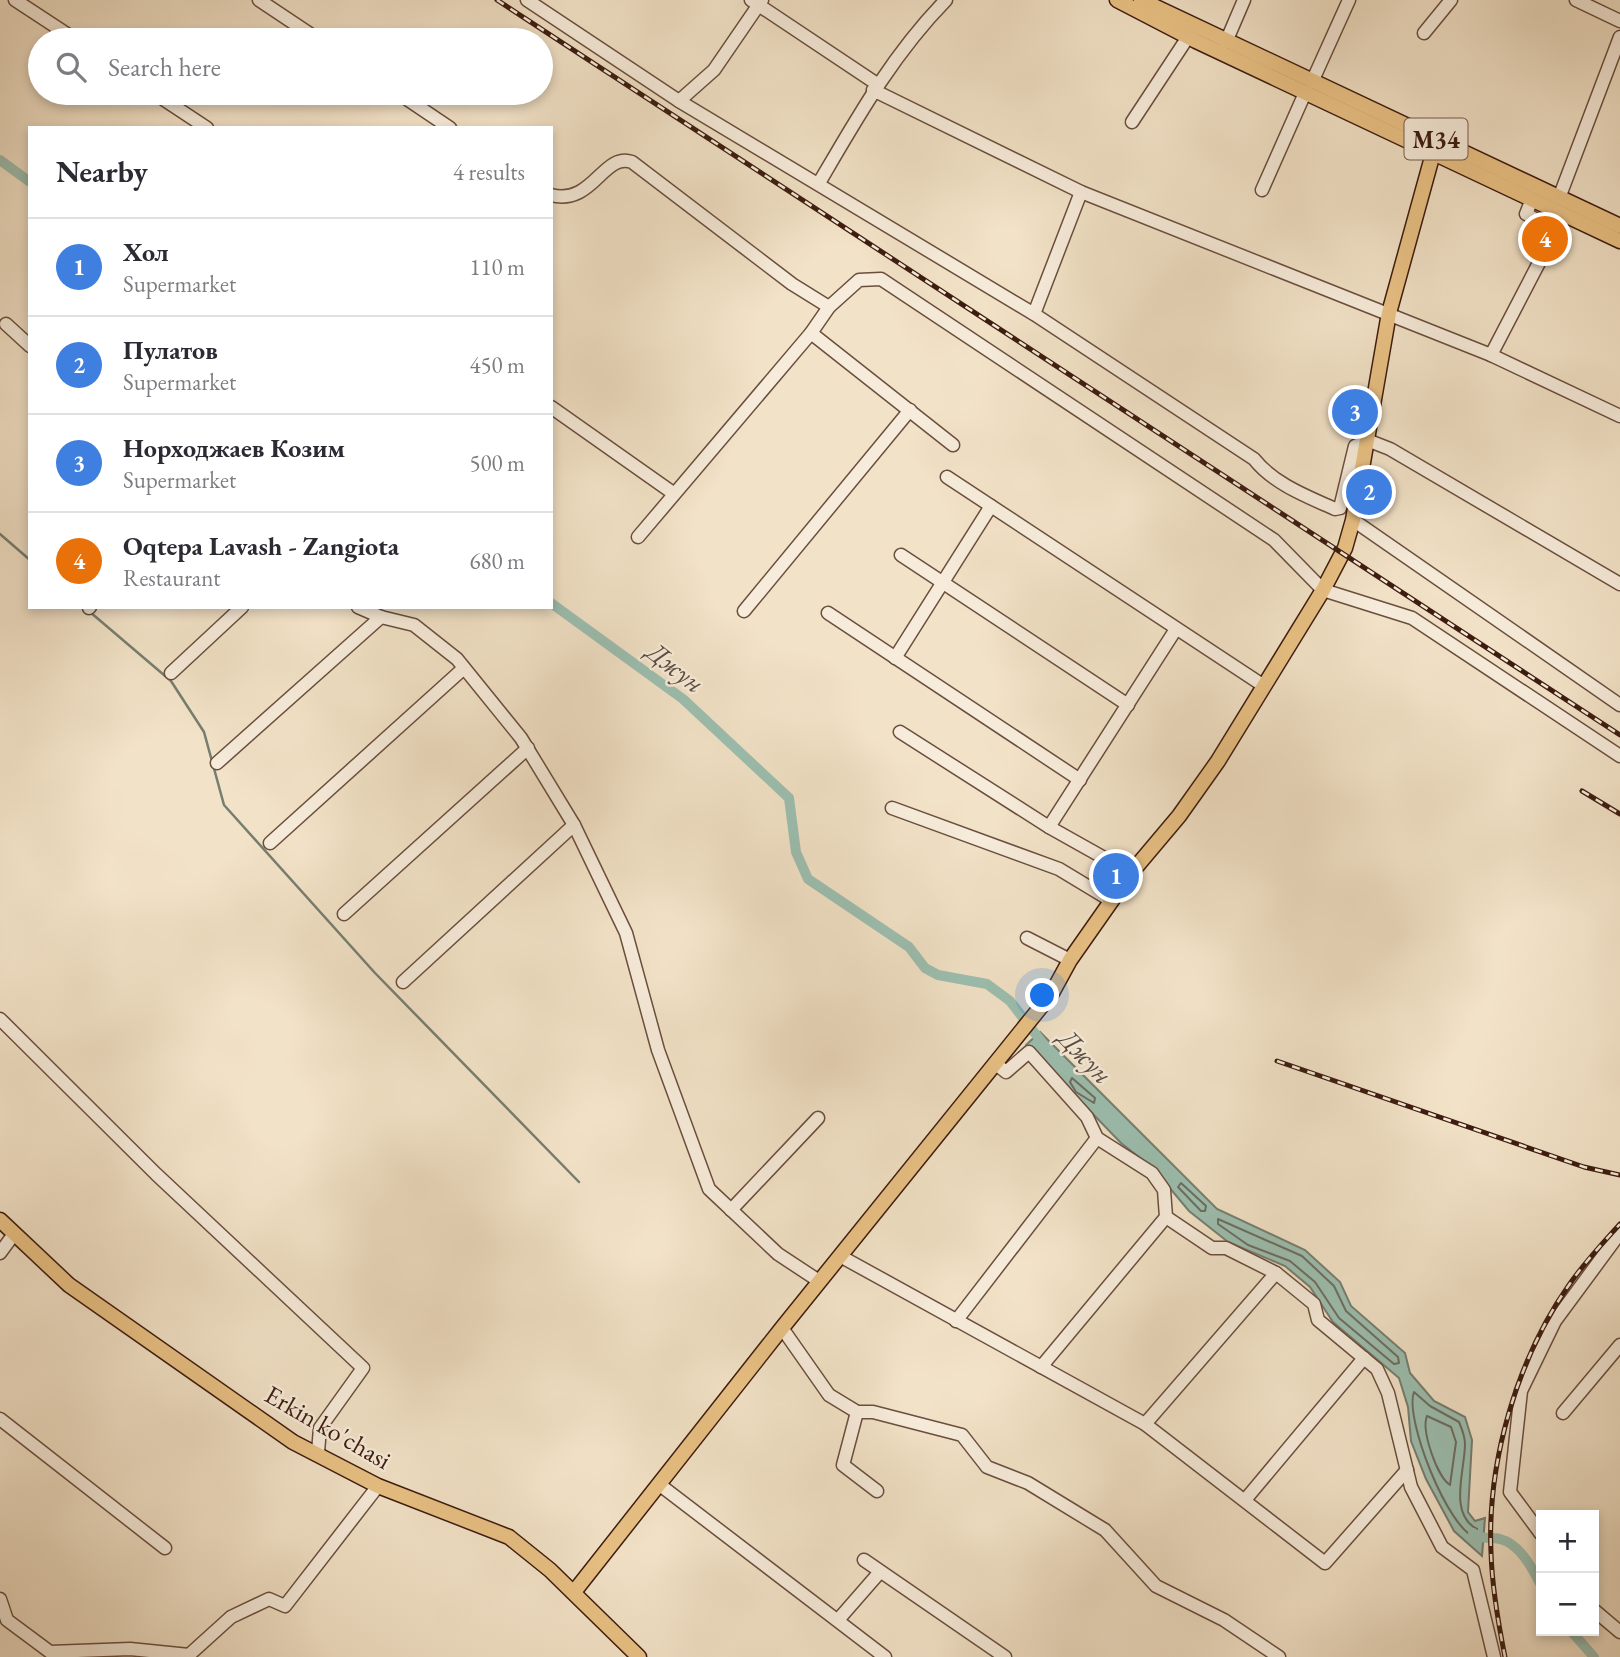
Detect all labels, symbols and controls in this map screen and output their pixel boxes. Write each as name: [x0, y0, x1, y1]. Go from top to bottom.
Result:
search box: [28, 28, 553, 105]
icon: search: [52, 48, 90, 86]
text: Search here: [108, 50, 221, 84]
road number: M34: [1404, 119, 1468, 160]
text: Nearby: [56, 152, 148, 191]
text: 4 results: [453, 157, 525, 187]
pin: 4: [1522, 213, 1568, 265]
text: Хол: [123, 235, 169, 269]
text: 1: [73, 252, 85, 282]
text: 110 m: [469, 252, 525, 282]
text: Supermarket: [123, 269, 236, 299]
text: Пулатов: [123, 333, 218, 367]
text: 2: [73, 350, 85, 380]
text: 450 m: [469, 350, 525, 380]
text: Supermarket: [123, 367, 236, 397]
pin: 3: [1332, 386, 1378, 438]
text: Норходжаев Козим: [123, 431, 345, 465]
text: 3: [73, 448, 85, 478]
text: 500 m: [469, 448, 525, 478]
text: Supermarket: [123, 465, 236, 495]
pin: 2: [1346, 466, 1392, 518]
text: Oqtepa Lavash - Zangiota: [123, 529, 399, 563]
text: 4: [73, 546, 85, 576]
text: 680 m: [469, 546, 525, 576]
text: Restaurant: [123, 563, 221, 593]
water label: Джун: [638, 632, 712, 701]
pin: 1: [1093, 850, 1139, 902]
your location: [1025, 978, 1059, 1012]
water label: Джун: [1050, 1019, 1121, 1091]
street label: Erkin ko'chasi: [259, 1377, 397, 1477]
map controls: [1536, 1510, 1599, 1636]
button: +: [1536, 1510, 1599, 1573]
button: −: [1536, 1573, 1599, 1636]

